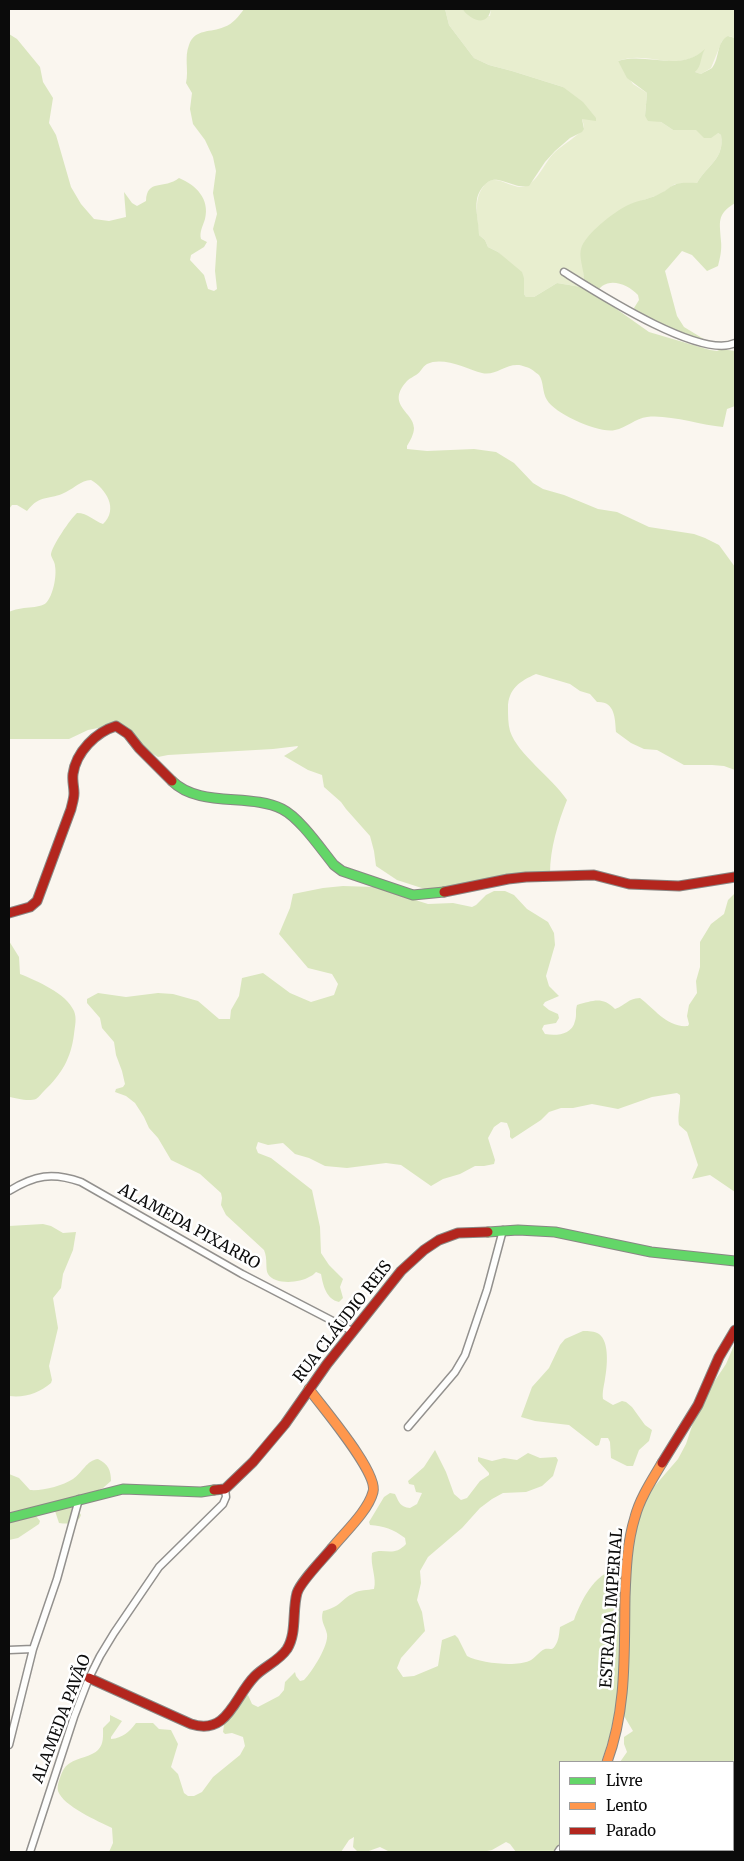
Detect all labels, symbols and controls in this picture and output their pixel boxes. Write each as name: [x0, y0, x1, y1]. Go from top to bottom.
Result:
street label: ALAMEDA PIXARRO: [115, 1180, 263, 1274]
street label: RUA CLÁUDIO REIS: [290, 1257, 396, 1387]
street label: ESTRADA IMPERIAL: [597, 1527, 627, 1689]
street label: ALAMEDA PAVÃO: [29, 1652, 95, 1786]
legend: [559, 1761, 734, 1851]
text: Livre: [606, 1771, 643, 1790]
text: Lento: [606, 1796, 647, 1815]
text: Parado: [606, 1821, 656, 1840]

